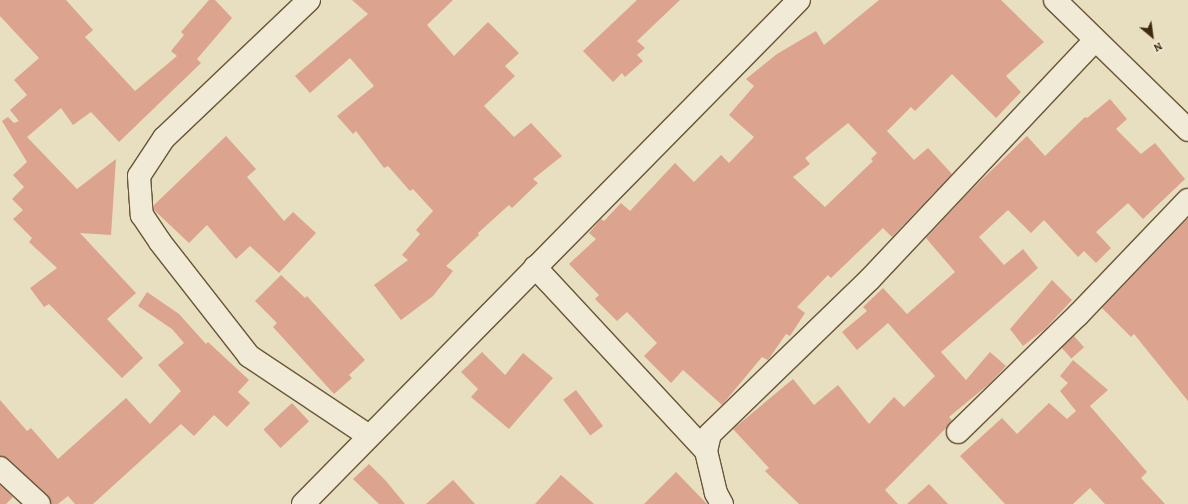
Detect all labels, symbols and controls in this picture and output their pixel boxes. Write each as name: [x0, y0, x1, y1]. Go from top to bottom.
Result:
north arrow: [1132, 16, 1172, 56]
text: N: [1151, 38, 1165, 55]

